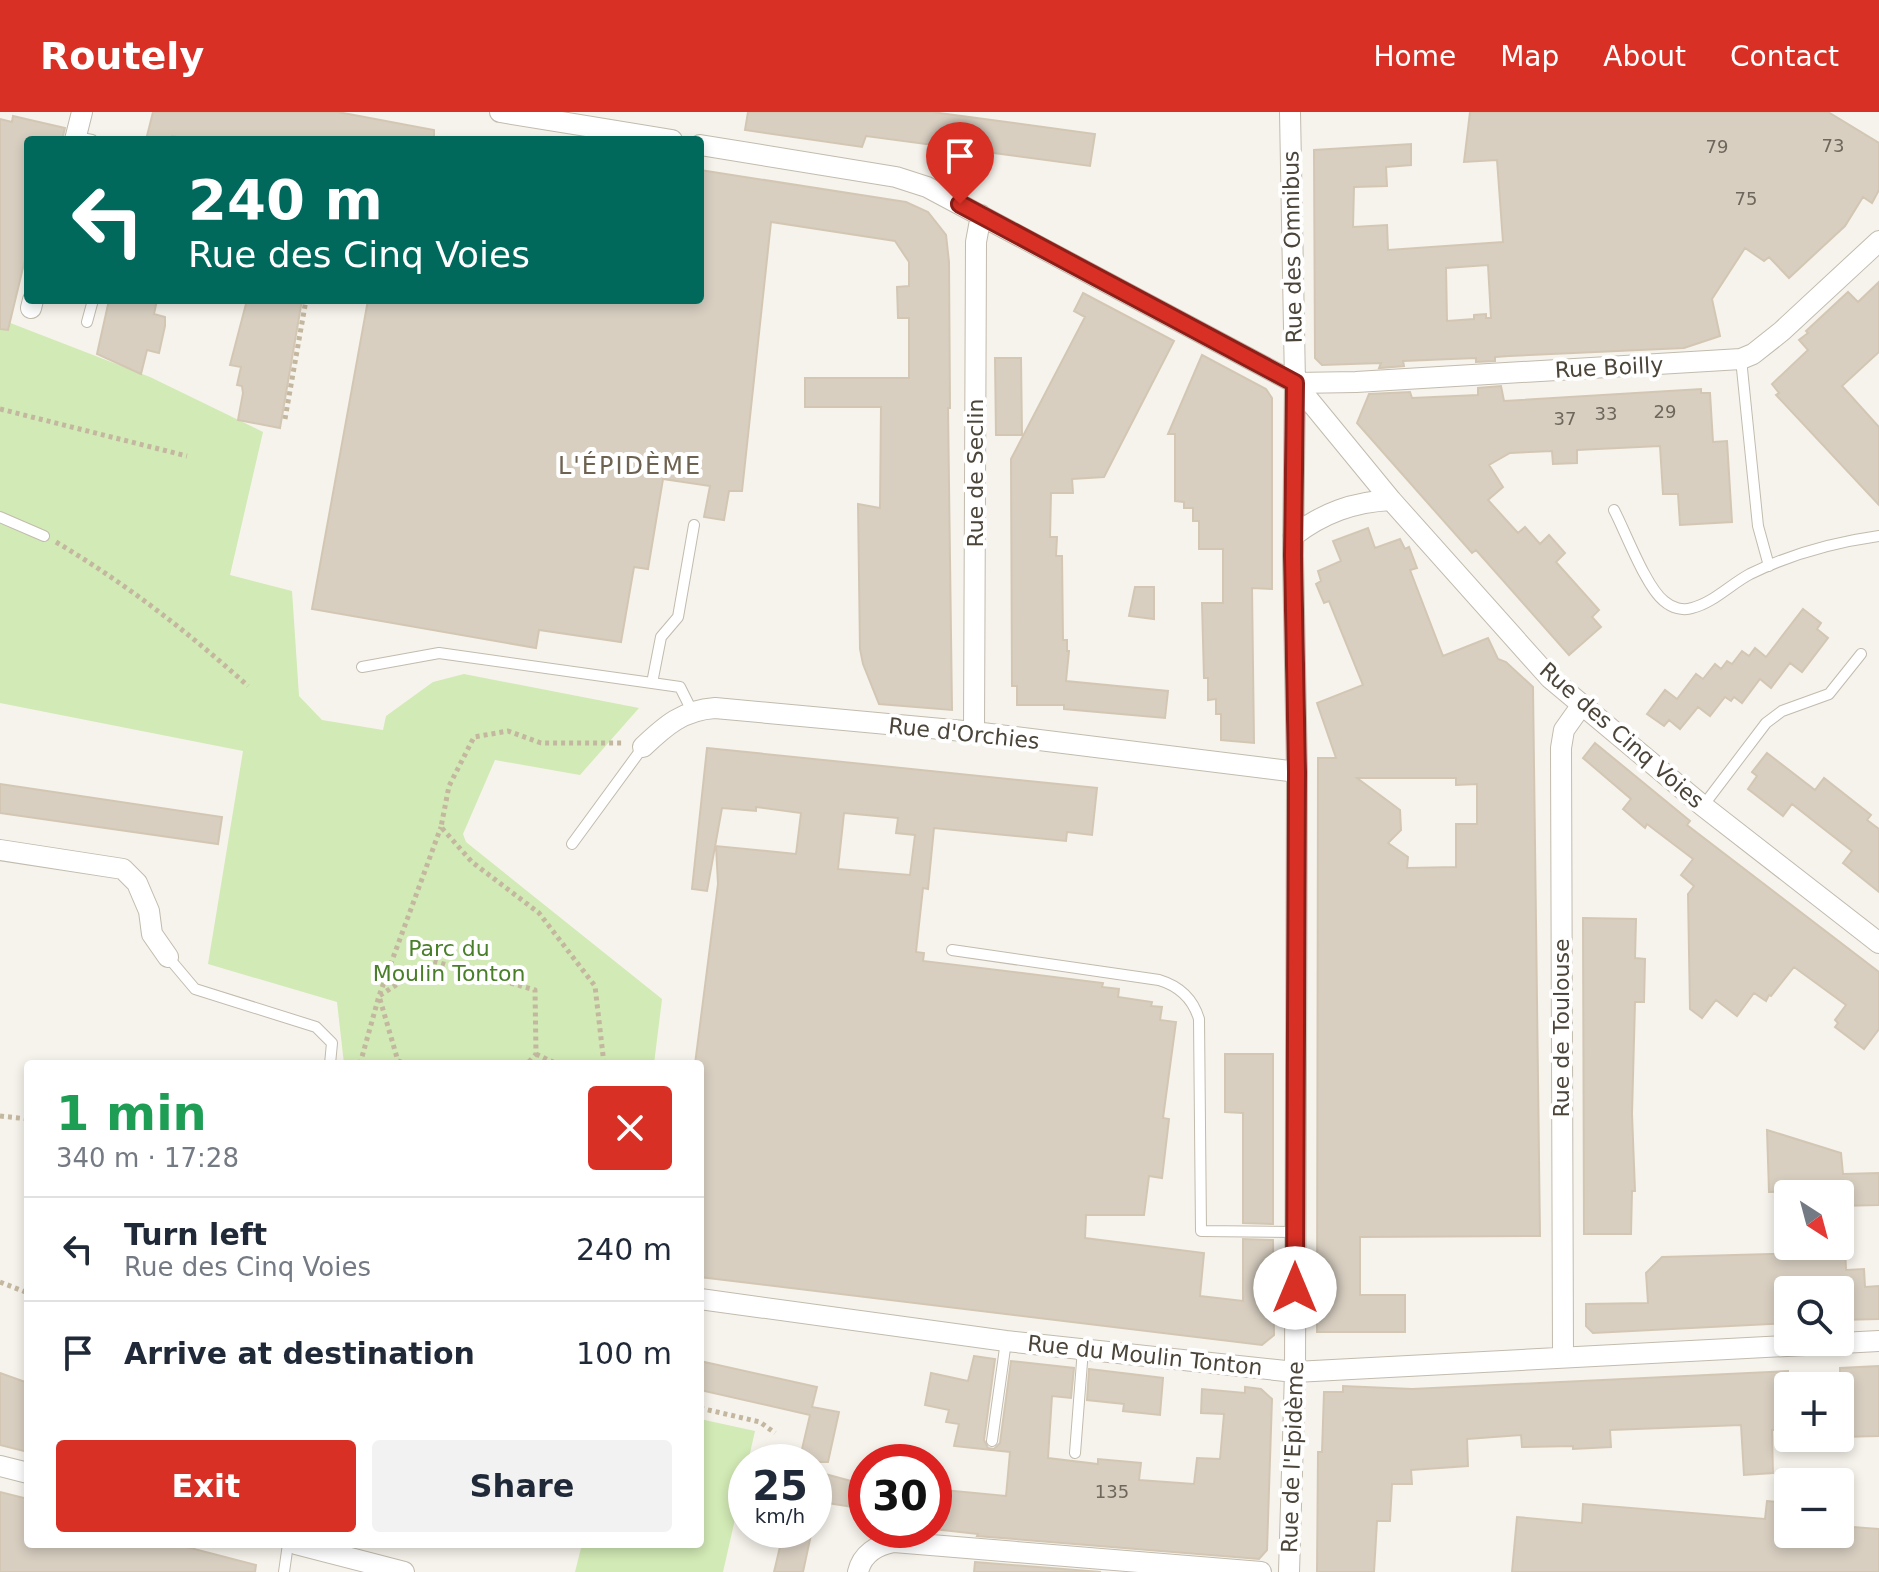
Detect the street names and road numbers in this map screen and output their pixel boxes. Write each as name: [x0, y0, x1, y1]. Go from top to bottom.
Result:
street label: Rue des Omnibus: [1278, 150, 1307, 344]
street label: Rue Boilly: [1554, 352, 1664, 383]
street label: Rue de Seclin: [963, 398, 988, 548]
street label: Rue des Cinq Voies: [1535, 657, 1709, 813]
street label: Rue d'Orchies: [887, 713, 1041, 754]
street label: Rue de Toulouse: [1549, 939, 1574, 1117]
street label: Rue du Moulin Tonton: [1026, 1331, 1264, 1380]
street label: Rue de l'Epidème: [1277, 1361, 1308, 1553]

